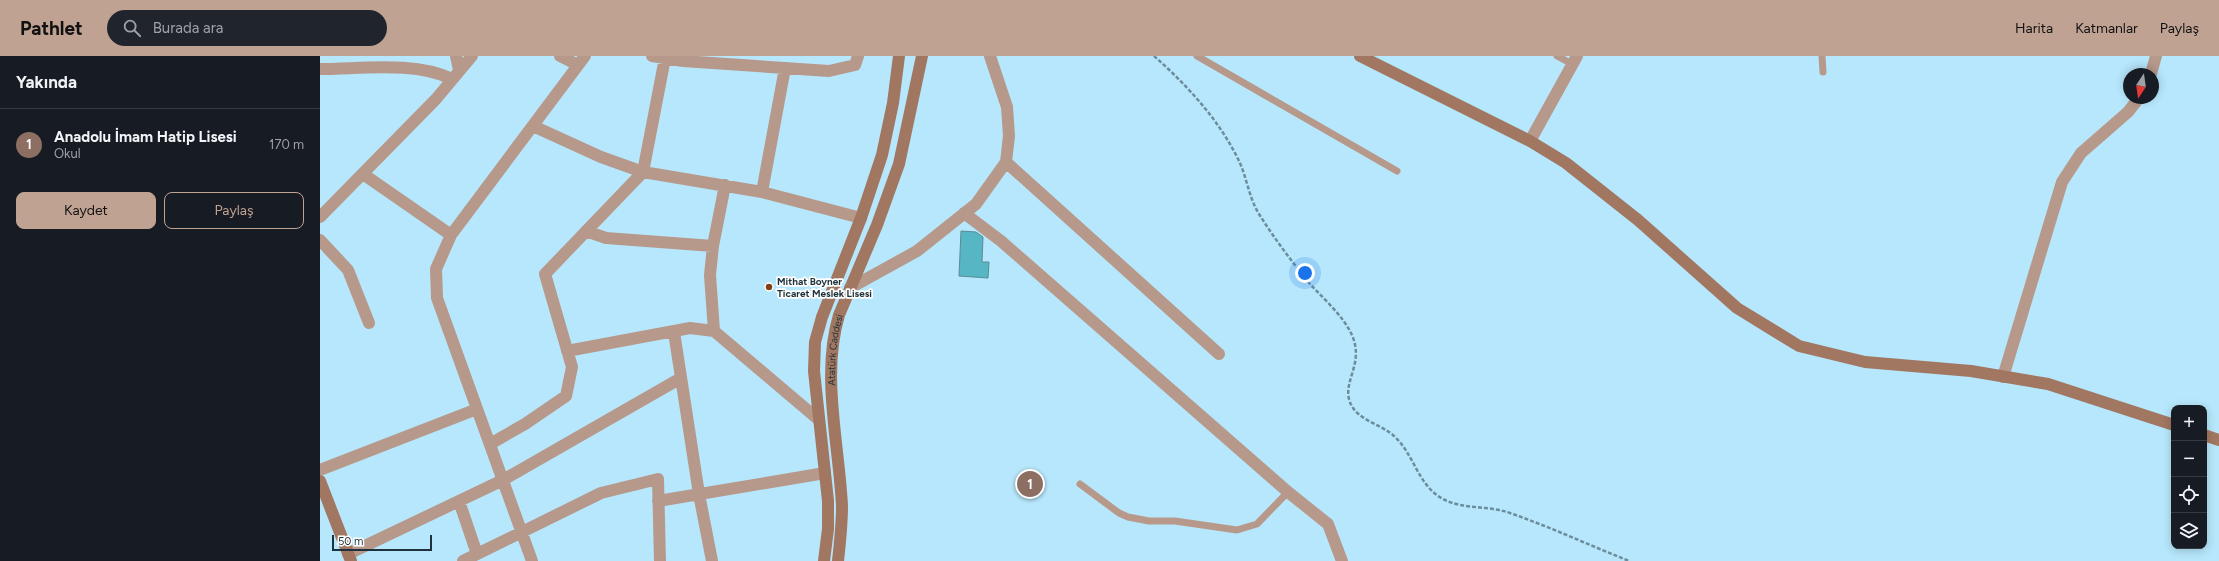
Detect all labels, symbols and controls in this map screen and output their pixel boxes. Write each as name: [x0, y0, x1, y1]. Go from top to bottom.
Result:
search box: [107, 10, 387, 46]
text: Pathlet: [20, 17, 83, 40]
icon: search: [121, 17, 143, 39]
text: Burada ara: [153, 19, 223, 37]
text: Harita: [2015, 20, 2053, 37]
text: Katmanlar: [2075, 20, 2138, 37]
text: Paylaş: [2160, 20, 2199, 37]
north arrow: [2123, 68, 2159, 104]
text: Yakında: [16, 72, 77, 92]
text: Anadolu İmam Hatip Lisesi: [54, 128, 237, 146]
text: 1: [26, 137, 32, 152]
text: 170 m: [269, 137, 304, 152]
text: Okul: [54, 146, 81, 161]
button: Kaydet: [16, 192, 156, 229]
button: Paylaş: [164, 192, 304, 229]
your location: [1295, 263, 1315, 283]
place label: Mithat Boyner Ticaret Meslek Lisesi: [777, 275, 872, 300]
marker: Mithat Boyner Ticaret Meslek Lisesi: [764, 282, 774, 292]
street label: Atatürk Caddesi: [825, 312, 845, 386]
map controls: [2171, 405, 2207, 549]
button: +: [2171, 405, 2207, 441]
button: −: [2171, 441, 2207, 477]
pin: 1: [1017, 469, 1043, 499]
button: locate: [2171, 477, 2207, 513]
button: layers: [2171, 513, 2207, 549]
scale bar: [332, 533, 432, 552]
text: 50 m: [338, 535, 363, 548]

